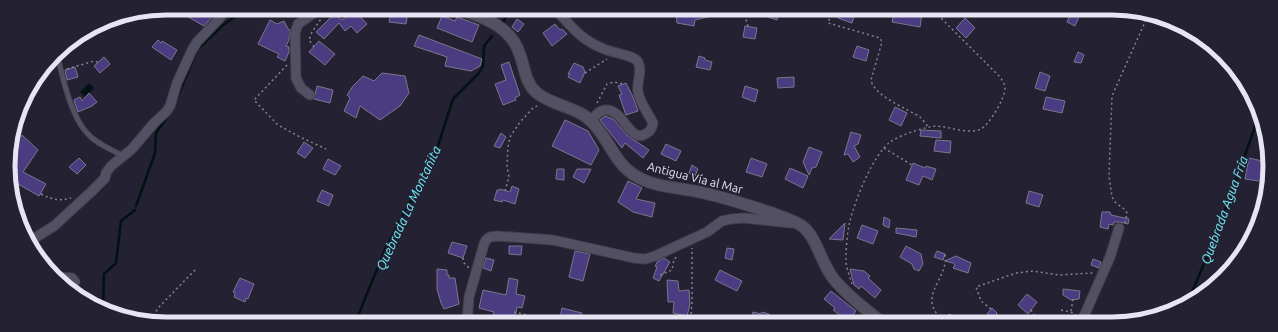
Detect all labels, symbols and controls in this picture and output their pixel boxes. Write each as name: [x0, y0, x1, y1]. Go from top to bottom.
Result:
water label: Quebrada La Montañita: [373, 144, 444, 273]
water label: Quebrada Agua Fría: [1198, 154, 1251, 266]
street label: Antigua Vía al Mar: [646, 159, 745, 196]

